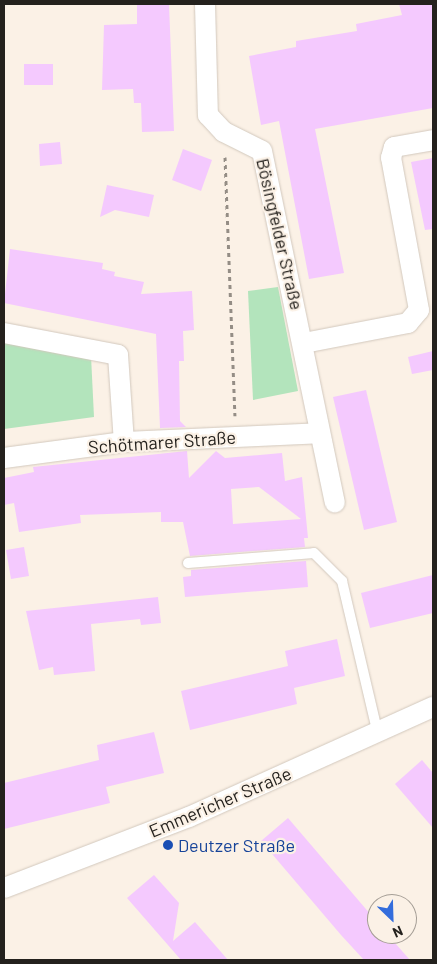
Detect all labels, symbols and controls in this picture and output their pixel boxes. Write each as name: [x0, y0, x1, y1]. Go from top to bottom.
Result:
street label: Bösingfelder Straße: [252, 156, 308, 312]
street label: Schötmarer Straße: [87, 426, 237, 458]
street label: Emmericher Straße: [146, 762, 294, 842]
place label: Deutzer Straße: [178, 834, 295, 856]
marker: Deutzer Straße: [162, 839, 174, 851]
north arrow: [367, 894, 417, 944]
text: N: [390, 923, 406, 942]

